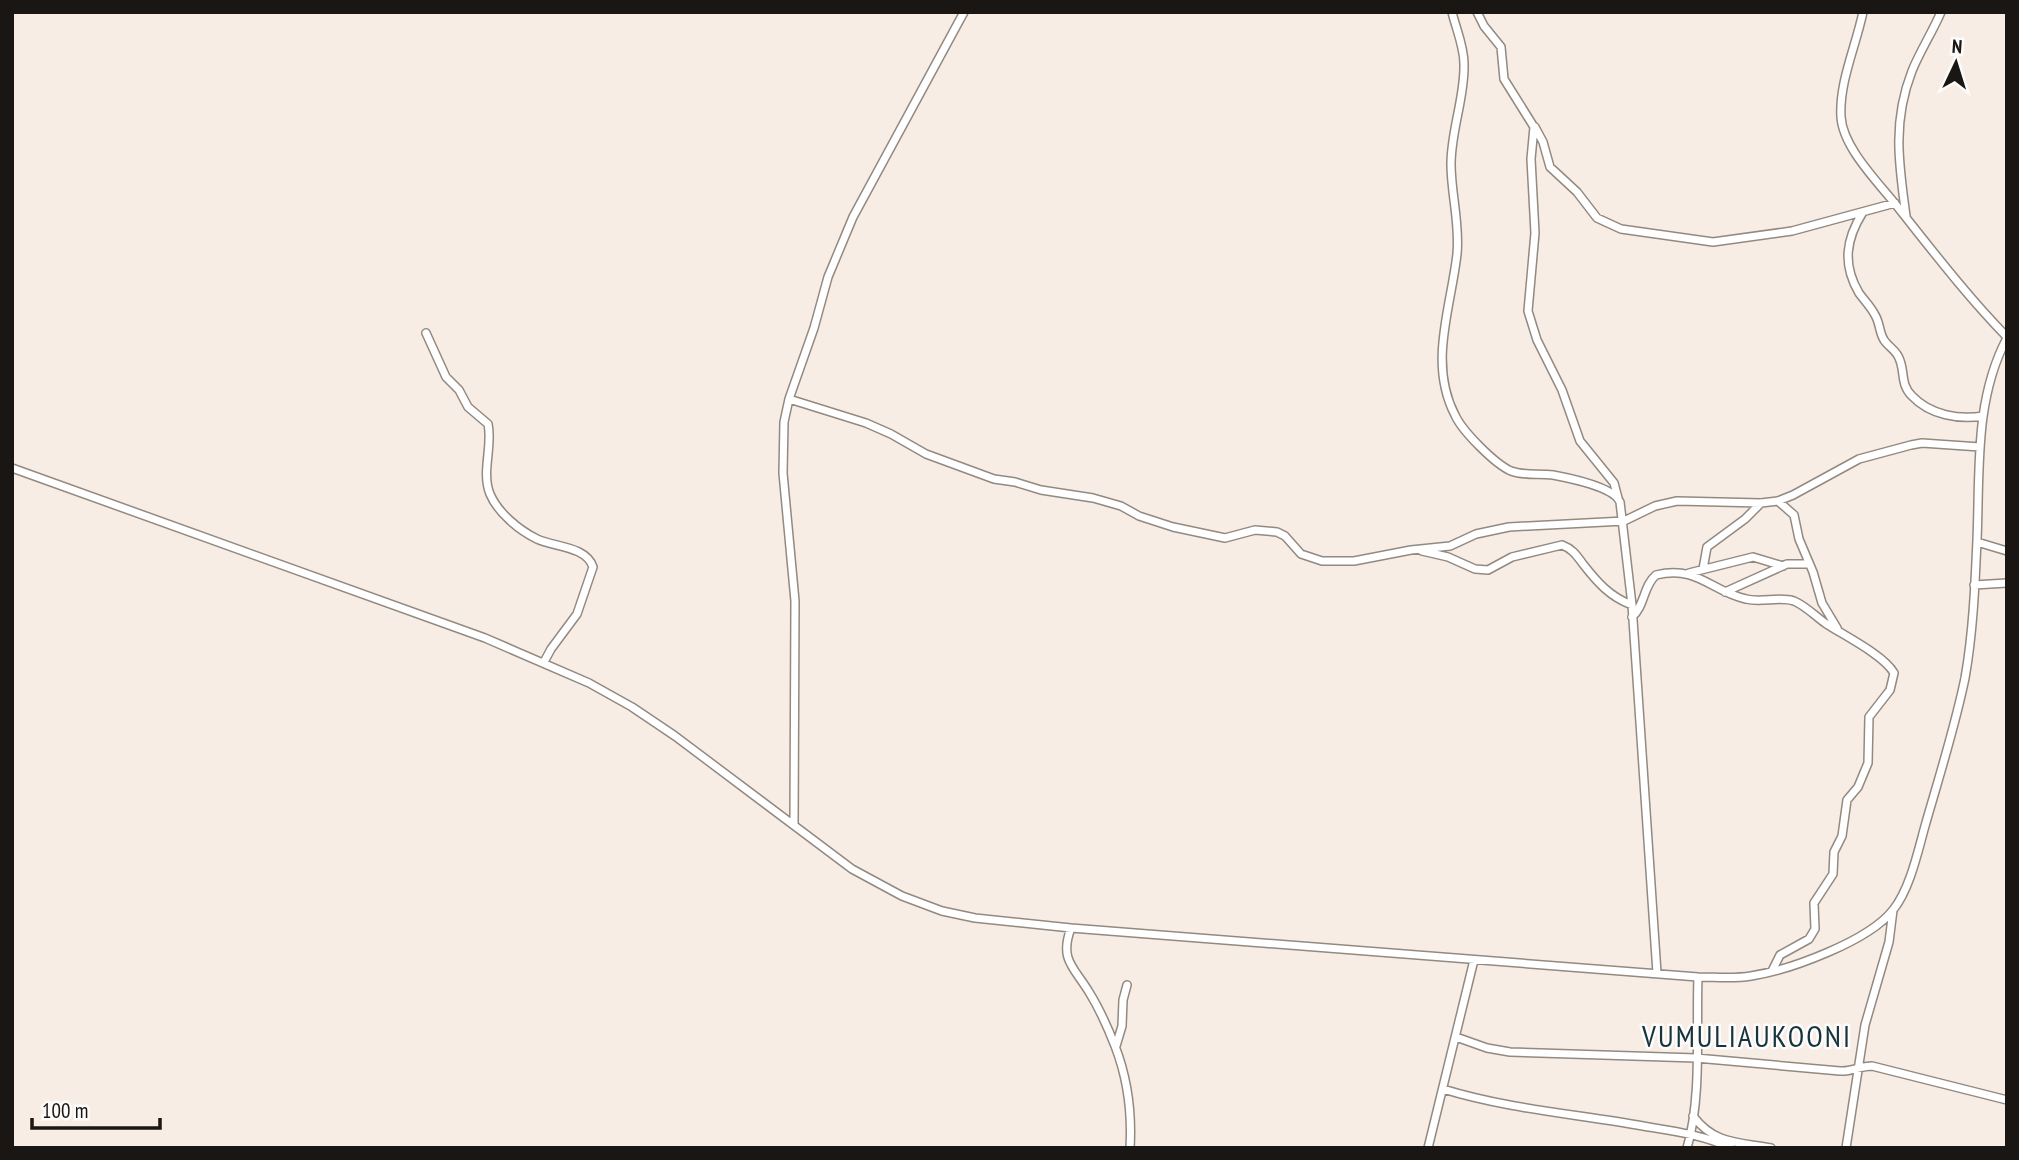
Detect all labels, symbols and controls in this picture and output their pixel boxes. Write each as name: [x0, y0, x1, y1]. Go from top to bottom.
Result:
north arrow: [1921, 28, 1991, 98]
text: N: [1951, 34, 1963, 58]
district label: VUMULIAUKOONI: [1641, 1016, 1852, 1055]
scale bar: [32, 1086, 159, 1130]
text: 100 m: [42, 1097, 88, 1124]

